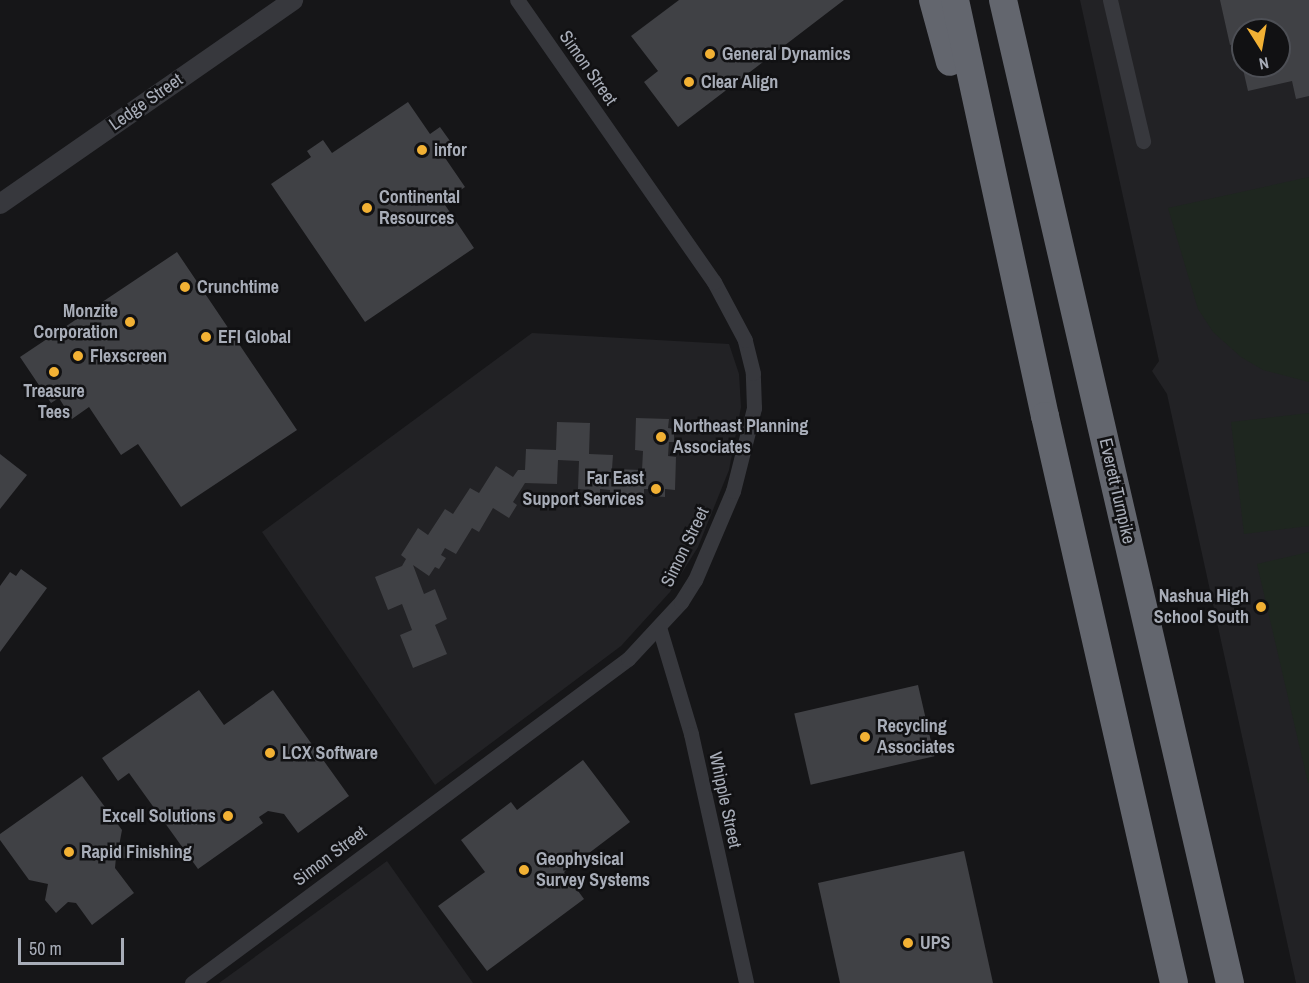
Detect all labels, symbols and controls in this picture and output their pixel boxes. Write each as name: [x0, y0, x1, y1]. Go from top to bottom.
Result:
north arrow: [1231, 18, 1291, 78]
street label: Simon Street: [554, 27, 622, 109]
place label: General Dynamics: [722, 43, 851, 65]
marker: General Dynamics: [703, 47, 717, 61]
text: N: [1257, 52, 1271, 75]
street label: Ledge Street: [105, 69, 187, 135]
place label: Clear Align: [701, 71, 779, 93]
marker: Clear Align: [682, 75, 696, 89]
place label: infor: [434, 139, 467, 161]
marker: infor: [415, 143, 429, 157]
place label: Continental Resources: [379, 187, 460, 230]
marker: Continental Resources: [360, 201, 374, 215]
place label: Crunchtime: [197, 276, 279, 298]
marker: Crunchtime: [178, 280, 192, 294]
place label: Monzite Corporation: [34, 301, 118, 344]
marker: Monzite Corporation: [123, 315, 137, 329]
place label: EFI Global: [218, 326, 291, 348]
marker: EFI Global: [199, 330, 213, 344]
place label: Flexscreen: [90, 345, 167, 367]
marker: Flexscreen: [71, 349, 85, 363]
marker: Treasure Tees: [47, 365, 61, 379]
place label: Treasure Tees: [23, 381, 85, 424]
place label: Northeast Planning Associates: [673, 416, 808, 458]
marker: Northeast Planning Associates: [654, 430, 668, 444]
street label: Everett Turnpike: [1094, 436, 1140, 546]
place label: Far East Support Services: [523, 468, 644, 510]
marker: Far East Support Services: [649, 482, 663, 496]
street label: Simon Street: [656, 504, 714, 590]
place label: Nashua High School South: [1154, 586, 1249, 628]
marker: Nashua High School South: [1254, 600, 1268, 614]
place label: Recycling Associates: [877, 716, 955, 758]
marker: Recycling Associates: [858, 730, 872, 744]
place label: LCX Software: [282, 742, 378, 764]
marker: LCX Software: [263, 746, 277, 760]
street label: Whipple Street: [704, 750, 746, 850]
place label: Excell Solutions: [102, 805, 216, 827]
marker: Excell Solutions: [221, 809, 235, 823]
street label: Simon Street: [289, 821, 371, 891]
place label: Rapid Finishing: [81, 841, 192, 863]
marker: Rapid Finishing: [62, 845, 76, 859]
place label: Geophysical Survey Systems: [536, 849, 650, 892]
marker: Geophysical Survey Systems: [517, 863, 531, 877]
scale bar: [21, 926, 128, 964]
place label: UPS: [920, 932, 950, 954]
text: 50 m: [29, 936, 62, 961]
marker: UPS: [901, 936, 915, 950]

